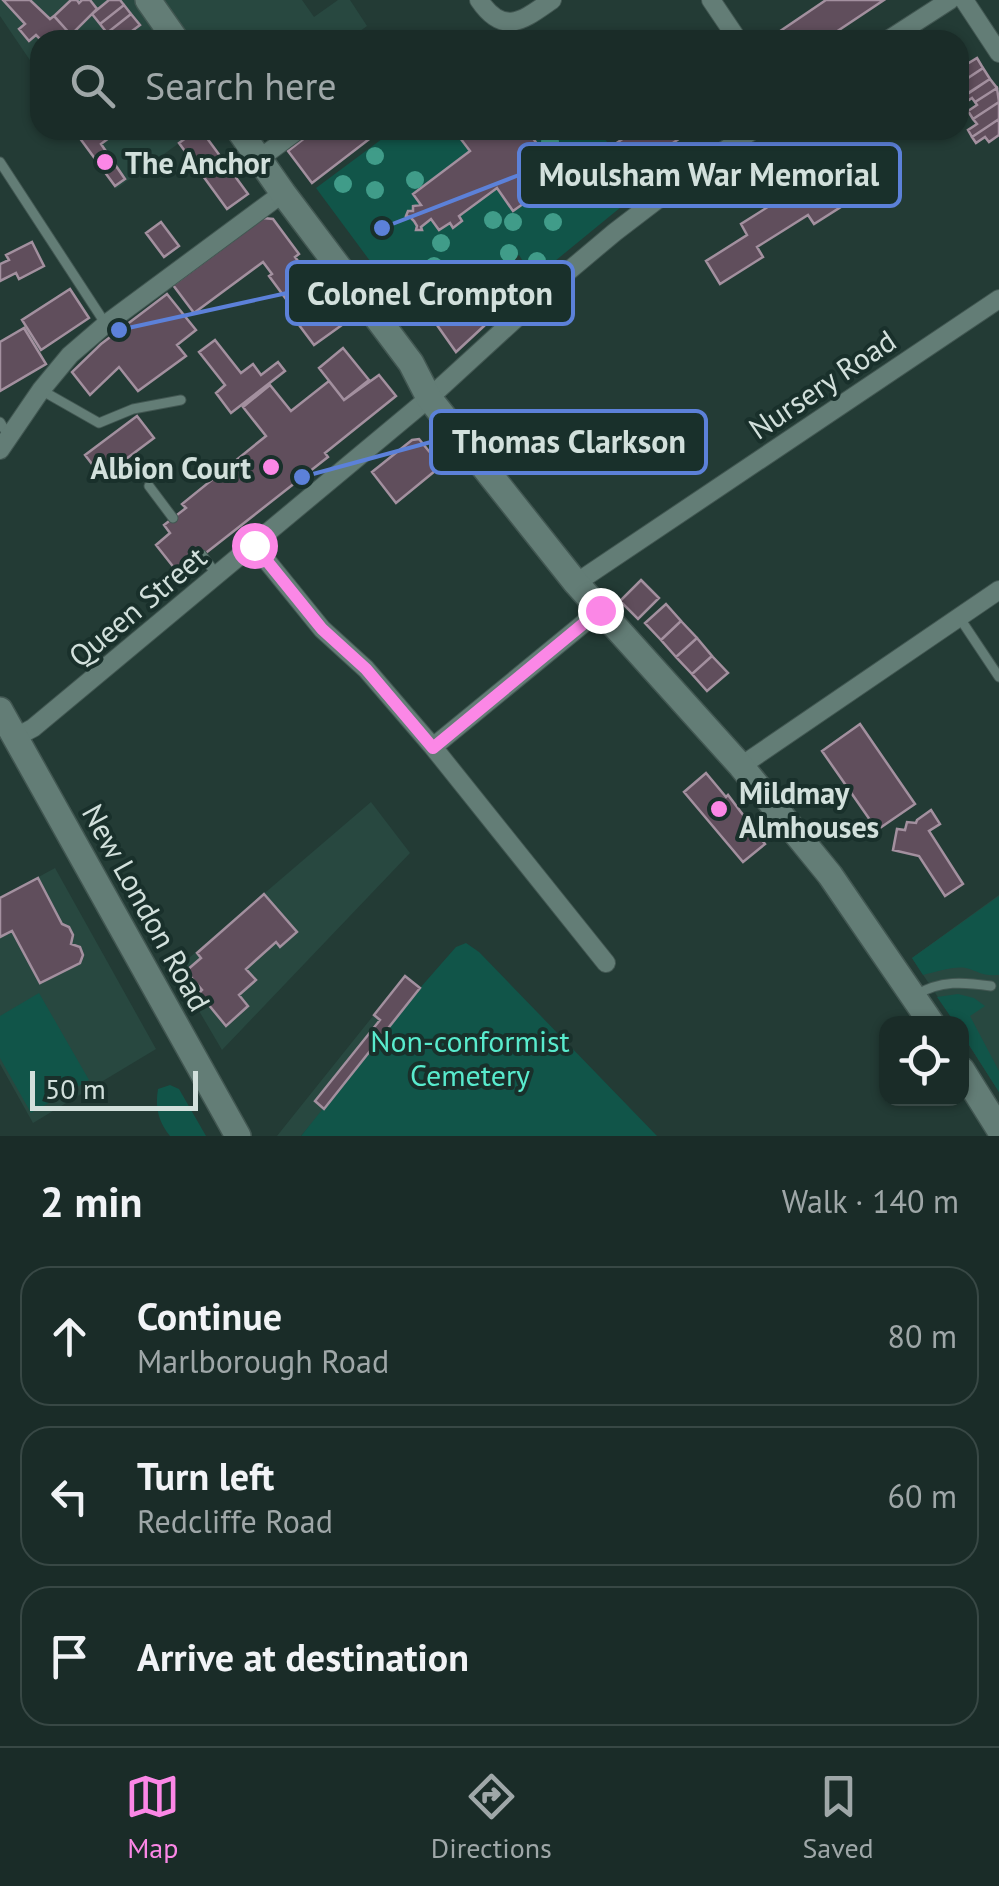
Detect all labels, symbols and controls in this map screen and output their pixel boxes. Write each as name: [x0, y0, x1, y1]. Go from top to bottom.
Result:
search box: [30, 30, 969, 140]
icon: search: [65, 58, 120, 113]
text: Search here: [145, 61, 337, 110]
place label: The Anchor: [125, 143, 271, 182]
callout: Moulsham War Memorial: [519, 144, 900, 206]
marker: The Anchor: [94, 151, 116, 173]
text: Moulsham War Memorial: [539, 153, 880, 195]
callout: Colonel Crompton: [287, 262, 573, 324]
text: Colonel Crompton: [307, 272, 553, 314]
street label: Nursery Road: [741, 321, 903, 447]
callout: Thomas Clarkson: [431, 411, 706, 473]
text: Thomas Clarkson: [452, 420, 686, 462]
place label: Albion Court: [90, 448, 252, 487]
marker: Albion Court: [260, 456, 282, 478]
route start: [232, 523, 278, 569]
street label: Queen Street: [60, 537, 214, 675]
route end: [578, 588, 624, 634]
place label: Mildmay Almhouses: [739, 773, 879, 846]
street label: New London Road: [74, 797, 220, 1017]
marker: Mildmay Almhouses: [708, 798, 730, 820]
map controls: [879, 1016, 969, 1106]
button: locate: [879, 1016, 969, 1106]
park label: Non-conformist Cemetery: [370, 1021, 570, 1094]
scale bar: [30, 1066, 198, 1110]
text: 50 m: [45, 1070, 106, 1107]
text: 2 min: [40, 1174, 142, 1229]
text: Walk · 140 m: [782, 1180, 959, 1222]
text: Continue: [137, 1291, 282, 1340]
icon: ahead: [42, 1309, 97, 1364]
text: 80 m: [888, 1315, 957, 1357]
text: Marlborough Road: [137, 1340, 389, 1382]
text: Turn left: [137, 1451, 274, 1500]
icon: left: [42, 1469, 97, 1524]
text: 60 m: [888, 1475, 957, 1517]
text: Redcliffe Road: [137, 1500, 333, 1542]
icon: arrive: [42, 1629, 97, 1684]
text: Arrive at destination: [137, 1632, 469, 1681]
tab: Map: [125, 1769, 180, 1866]
tab: Directions: [431, 1769, 552, 1866]
tab: Saved: [802, 1769, 874, 1866]

